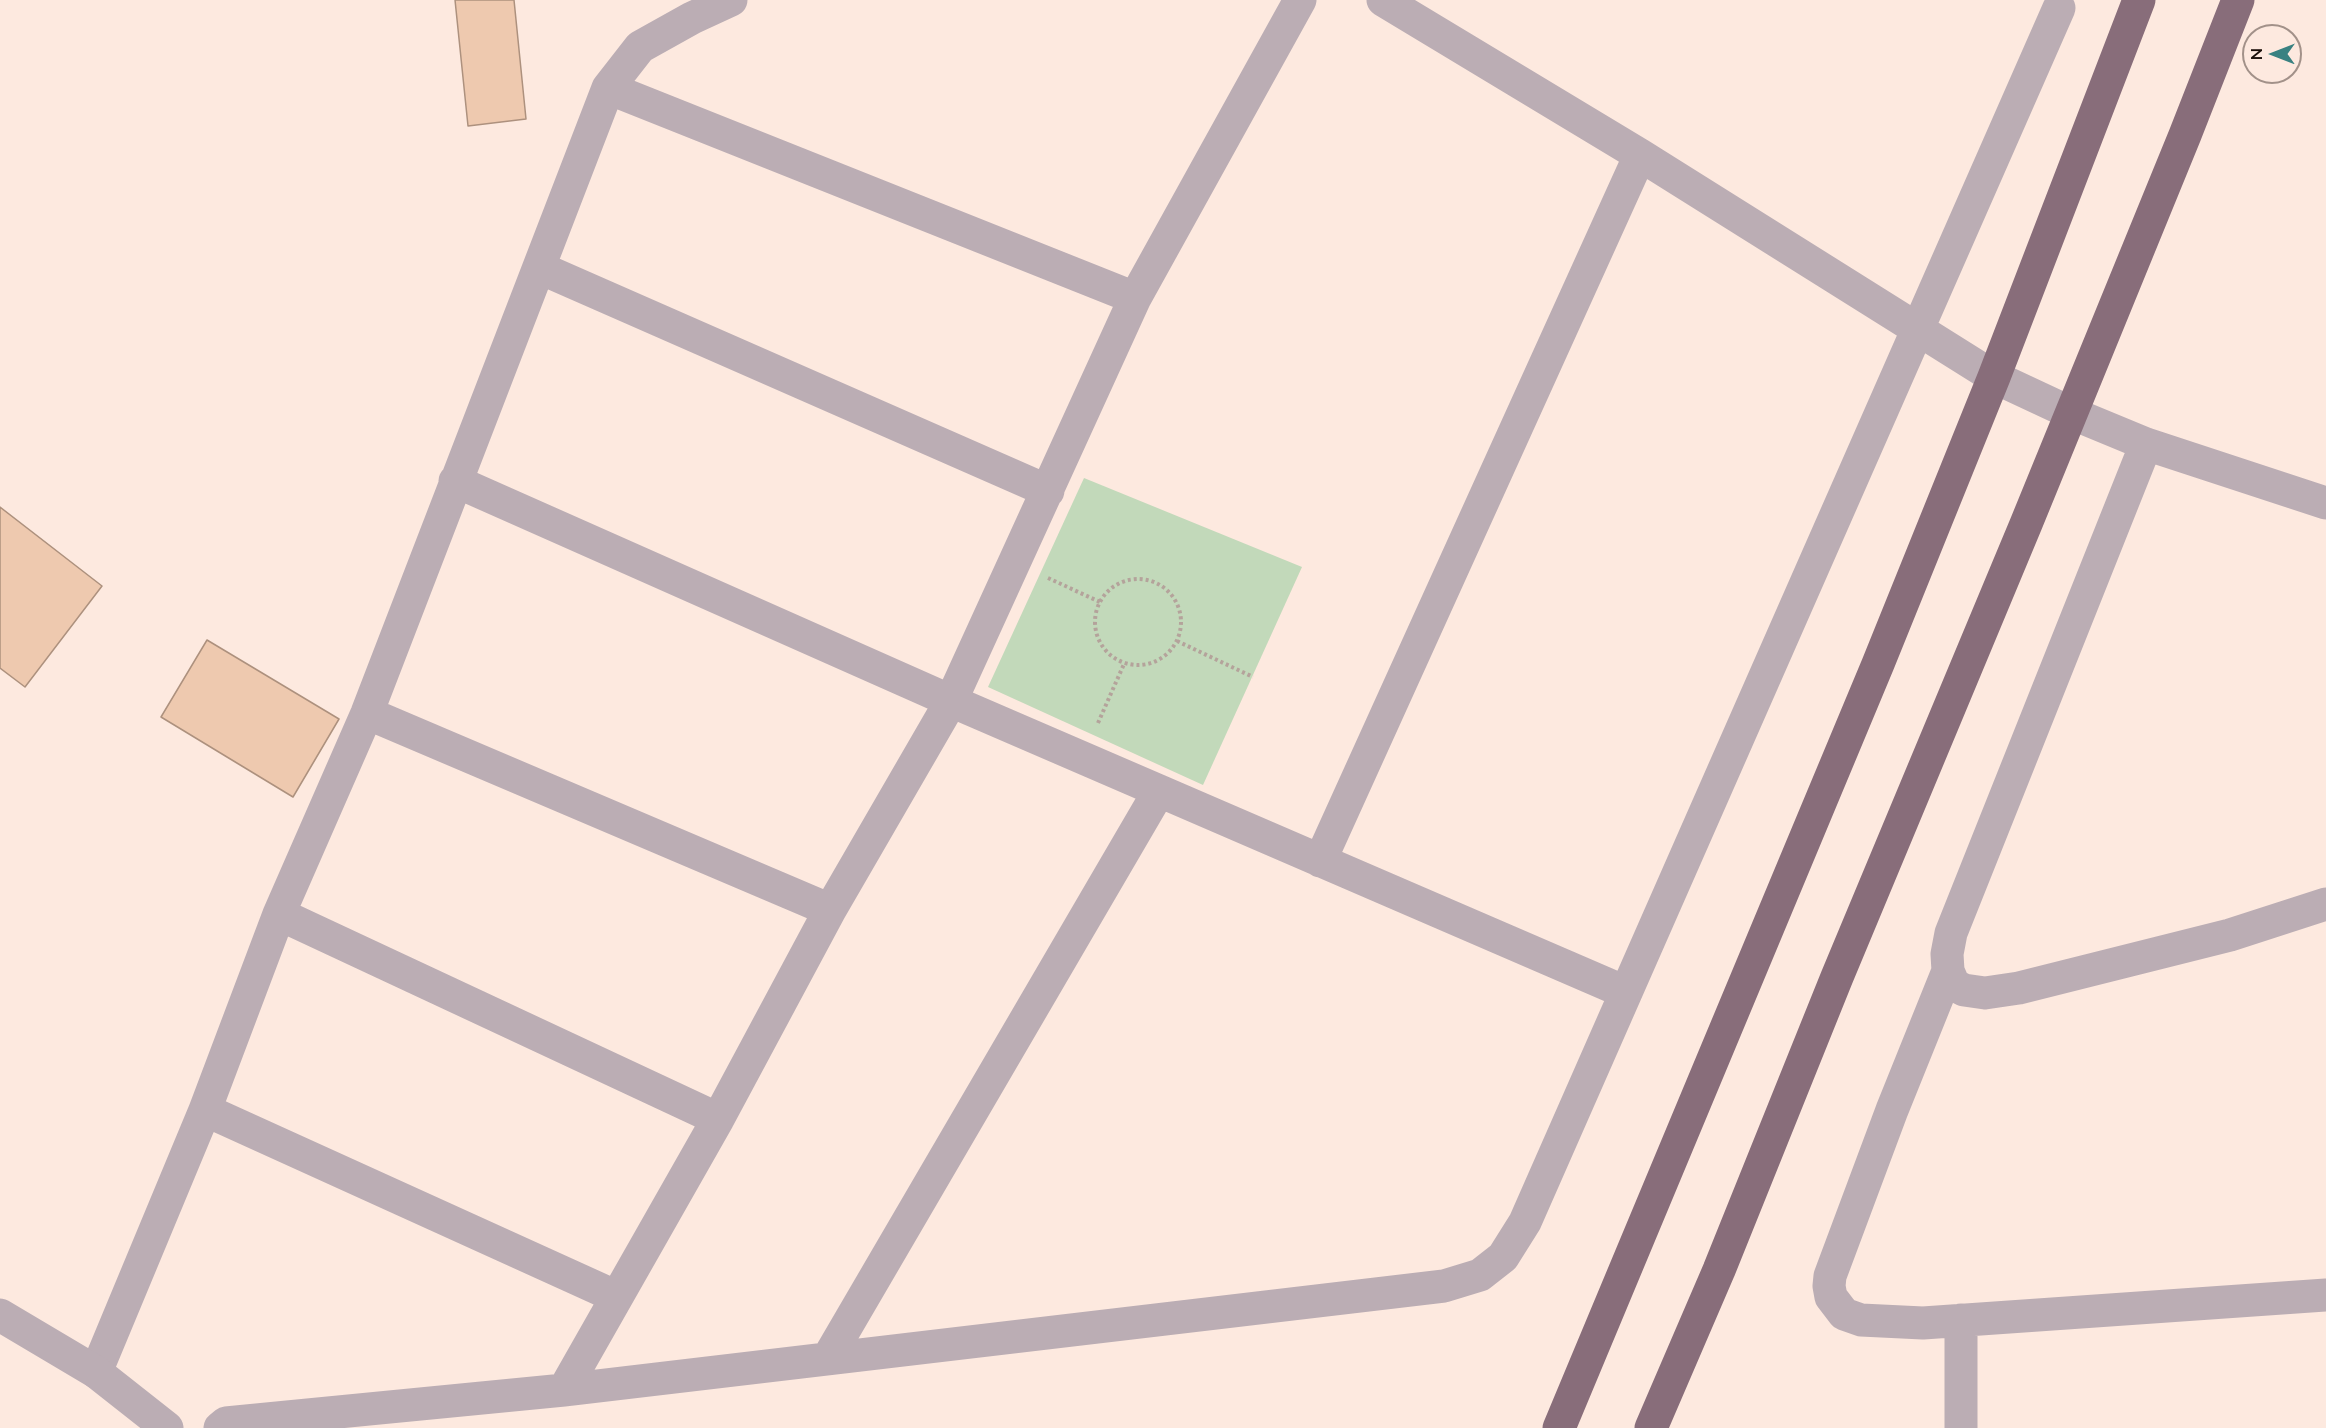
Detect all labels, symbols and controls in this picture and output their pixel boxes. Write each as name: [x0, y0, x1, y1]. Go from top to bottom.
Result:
north arrow: [2242, 24, 2302, 84]
text: N: [2246, 48, 2265, 60]

